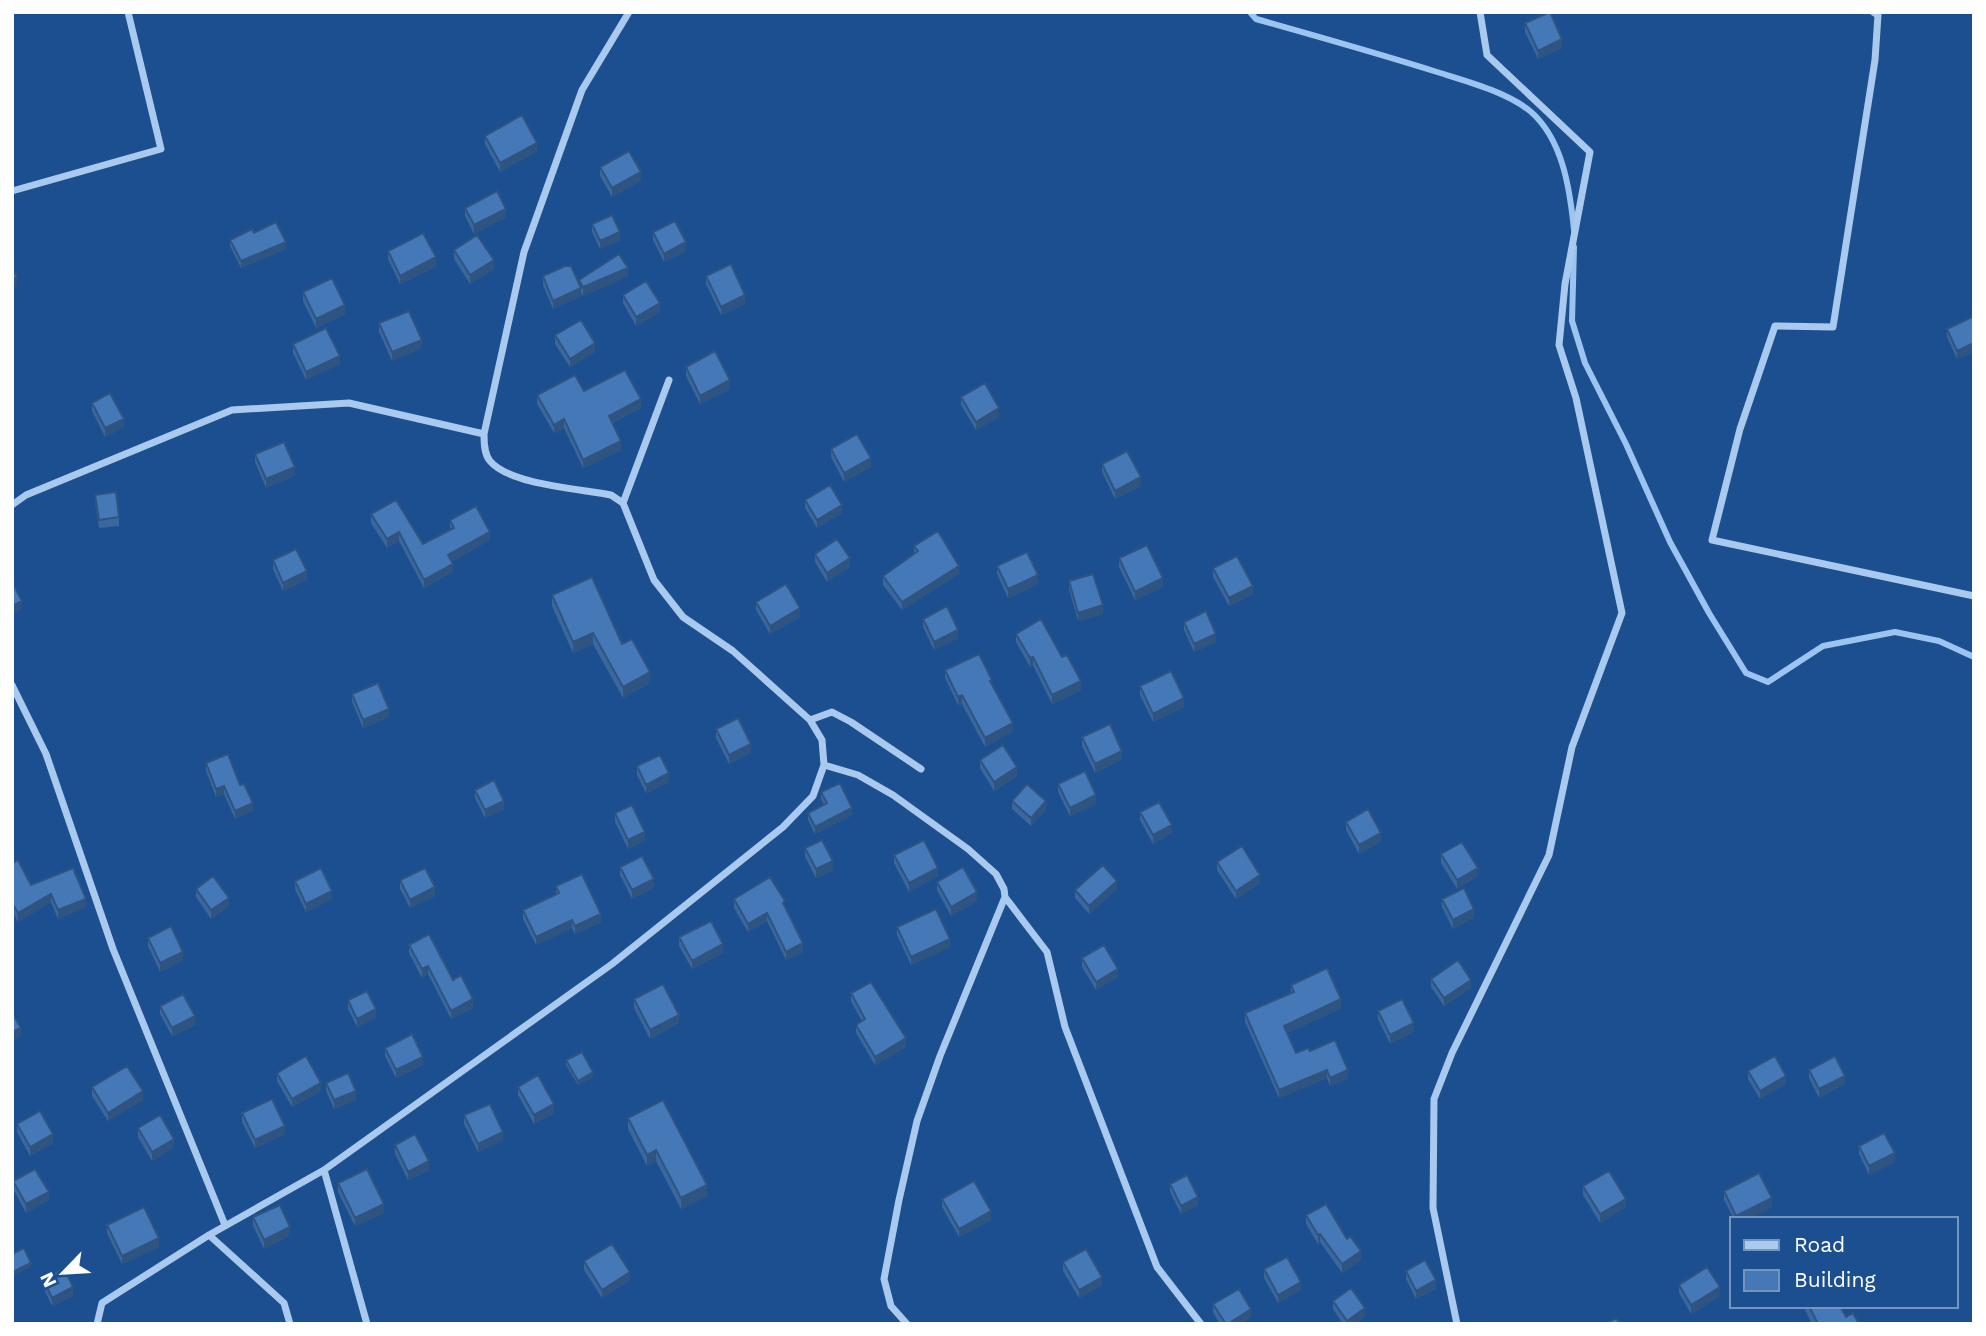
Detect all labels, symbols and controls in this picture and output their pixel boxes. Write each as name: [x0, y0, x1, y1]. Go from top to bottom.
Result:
legend: [1730, 1217, 1958, 1308]
text: Road: [1794, 1232, 1845, 1257]
north arrow: [28, 1238, 98, 1308]
text: Building: [1794, 1267, 1876, 1292]
text: N: [35, 1269, 61, 1291]

